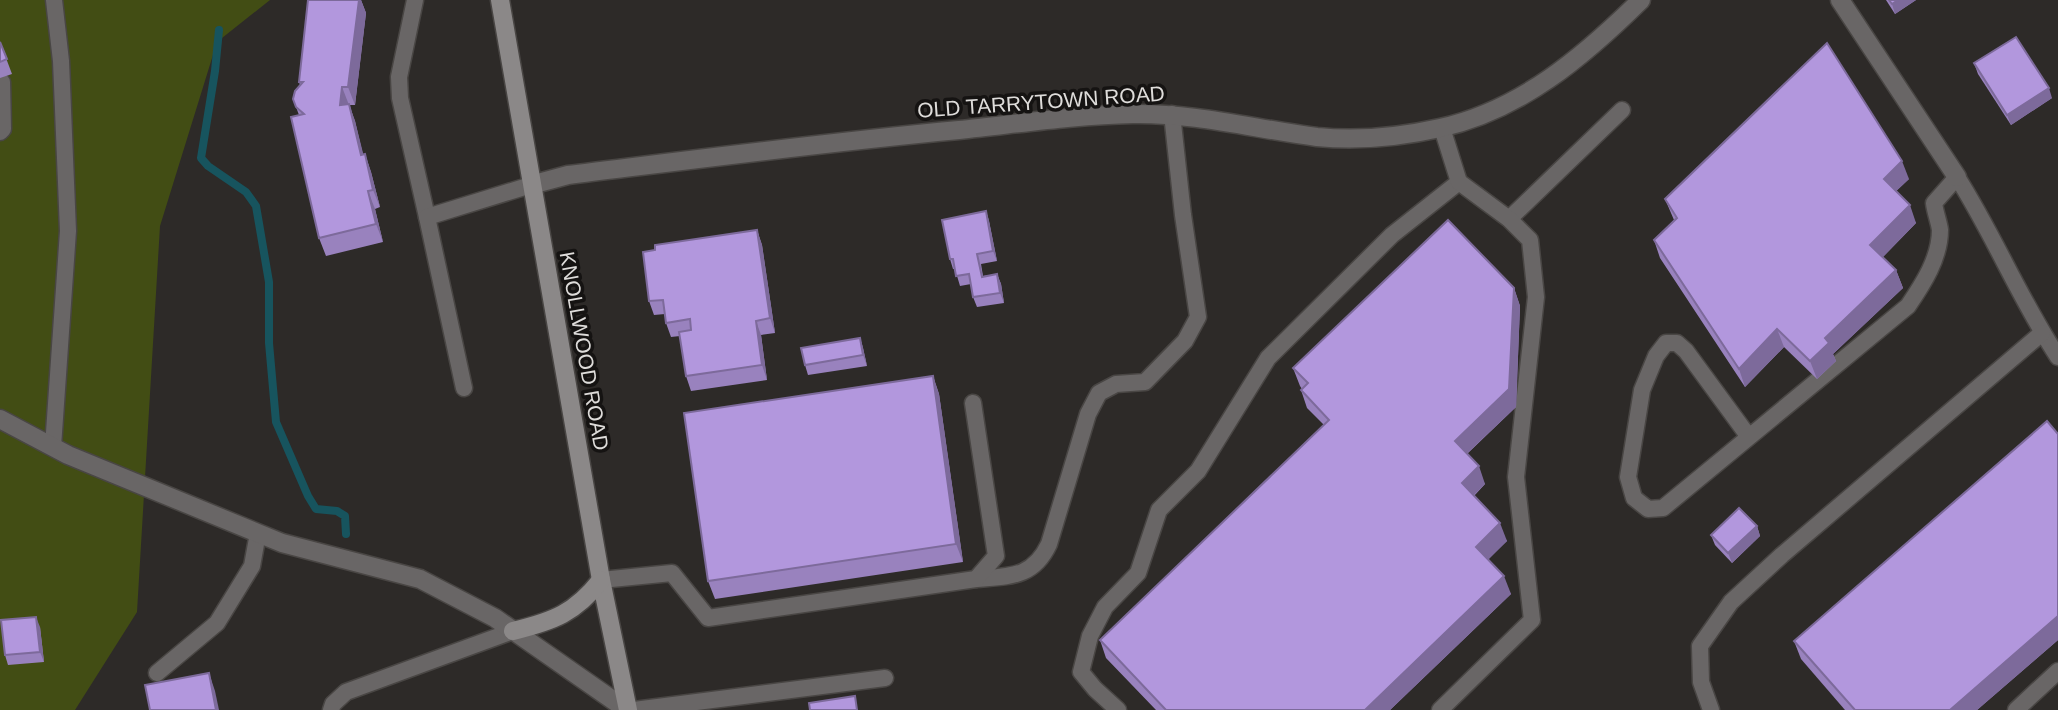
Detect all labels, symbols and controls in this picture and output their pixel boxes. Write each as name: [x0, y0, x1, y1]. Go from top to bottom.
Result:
street label: OLD TARRYTOWN ROAD: [916, 81, 1166, 122]
street label: KNOLLWOOD ROAD: [556, 250, 613, 452]

